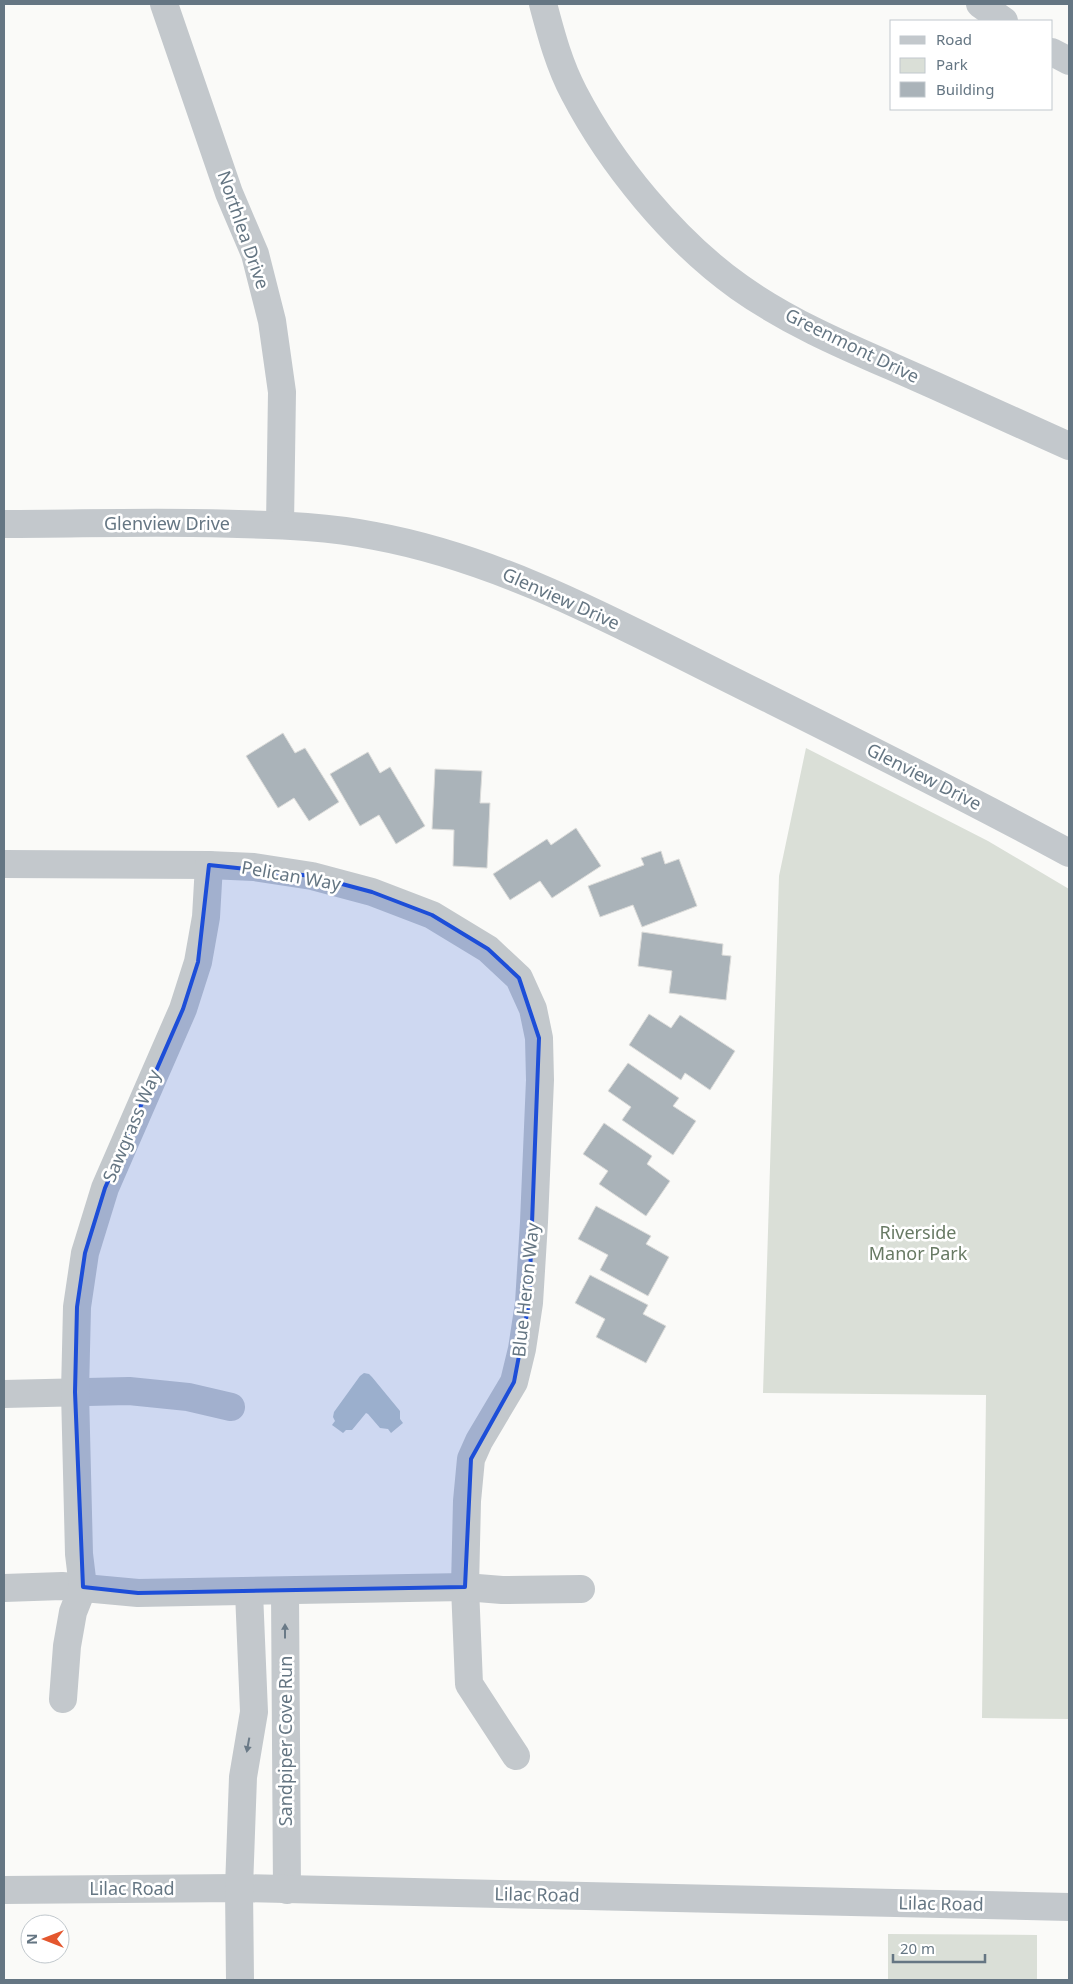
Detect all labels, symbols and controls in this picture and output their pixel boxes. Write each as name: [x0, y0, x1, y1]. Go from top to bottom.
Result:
legend: [890, 20, 1053, 110]
text: Road: [936, 29, 972, 49]
text: Park: [936, 54, 968, 74]
text: Building: [936, 79, 994, 99]
street label: Northlea Drive: [212, 167, 275, 292]
street label: Greenmont Drive: [781, 302, 923, 388]
street label: Glenview Drive: [104, 511, 230, 535]
street label: Glenview Drive: [499, 562, 624, 635]
street label: Glenview Drive: [863, 737, 986, 815]
street label: Pelican Way: [240, 854, 344, 896]
street label: Sawgrass Way: [97, 1065, 166, 1186]
park label: Riverside Manor Park: [869, 1220, 968, 1265]
street label: Blue Heron Way: [506, 1221, 544, 1358]
one-way arrow: [281, 1623, 289, 1639]
street label: Sandpiper Cove Run: [273, 1656, 297, 1826]
one-way arrow: [244, 1738, 252, 1754]
street label: Lilac Road: [89, 1876, 175, 1900]
street label: Lilac Road: [494, 1881, 580, 1907]
street label: Lilac Road: [898, 1890, 984, 1916]
north arrow: [20, 1914, 70, 1964]
scale bar: [893, 1932, 986, 1964]
text: N: [22, 1933, 41, 1945]
text: 20 m: [900, 1938, 935, 1958]

